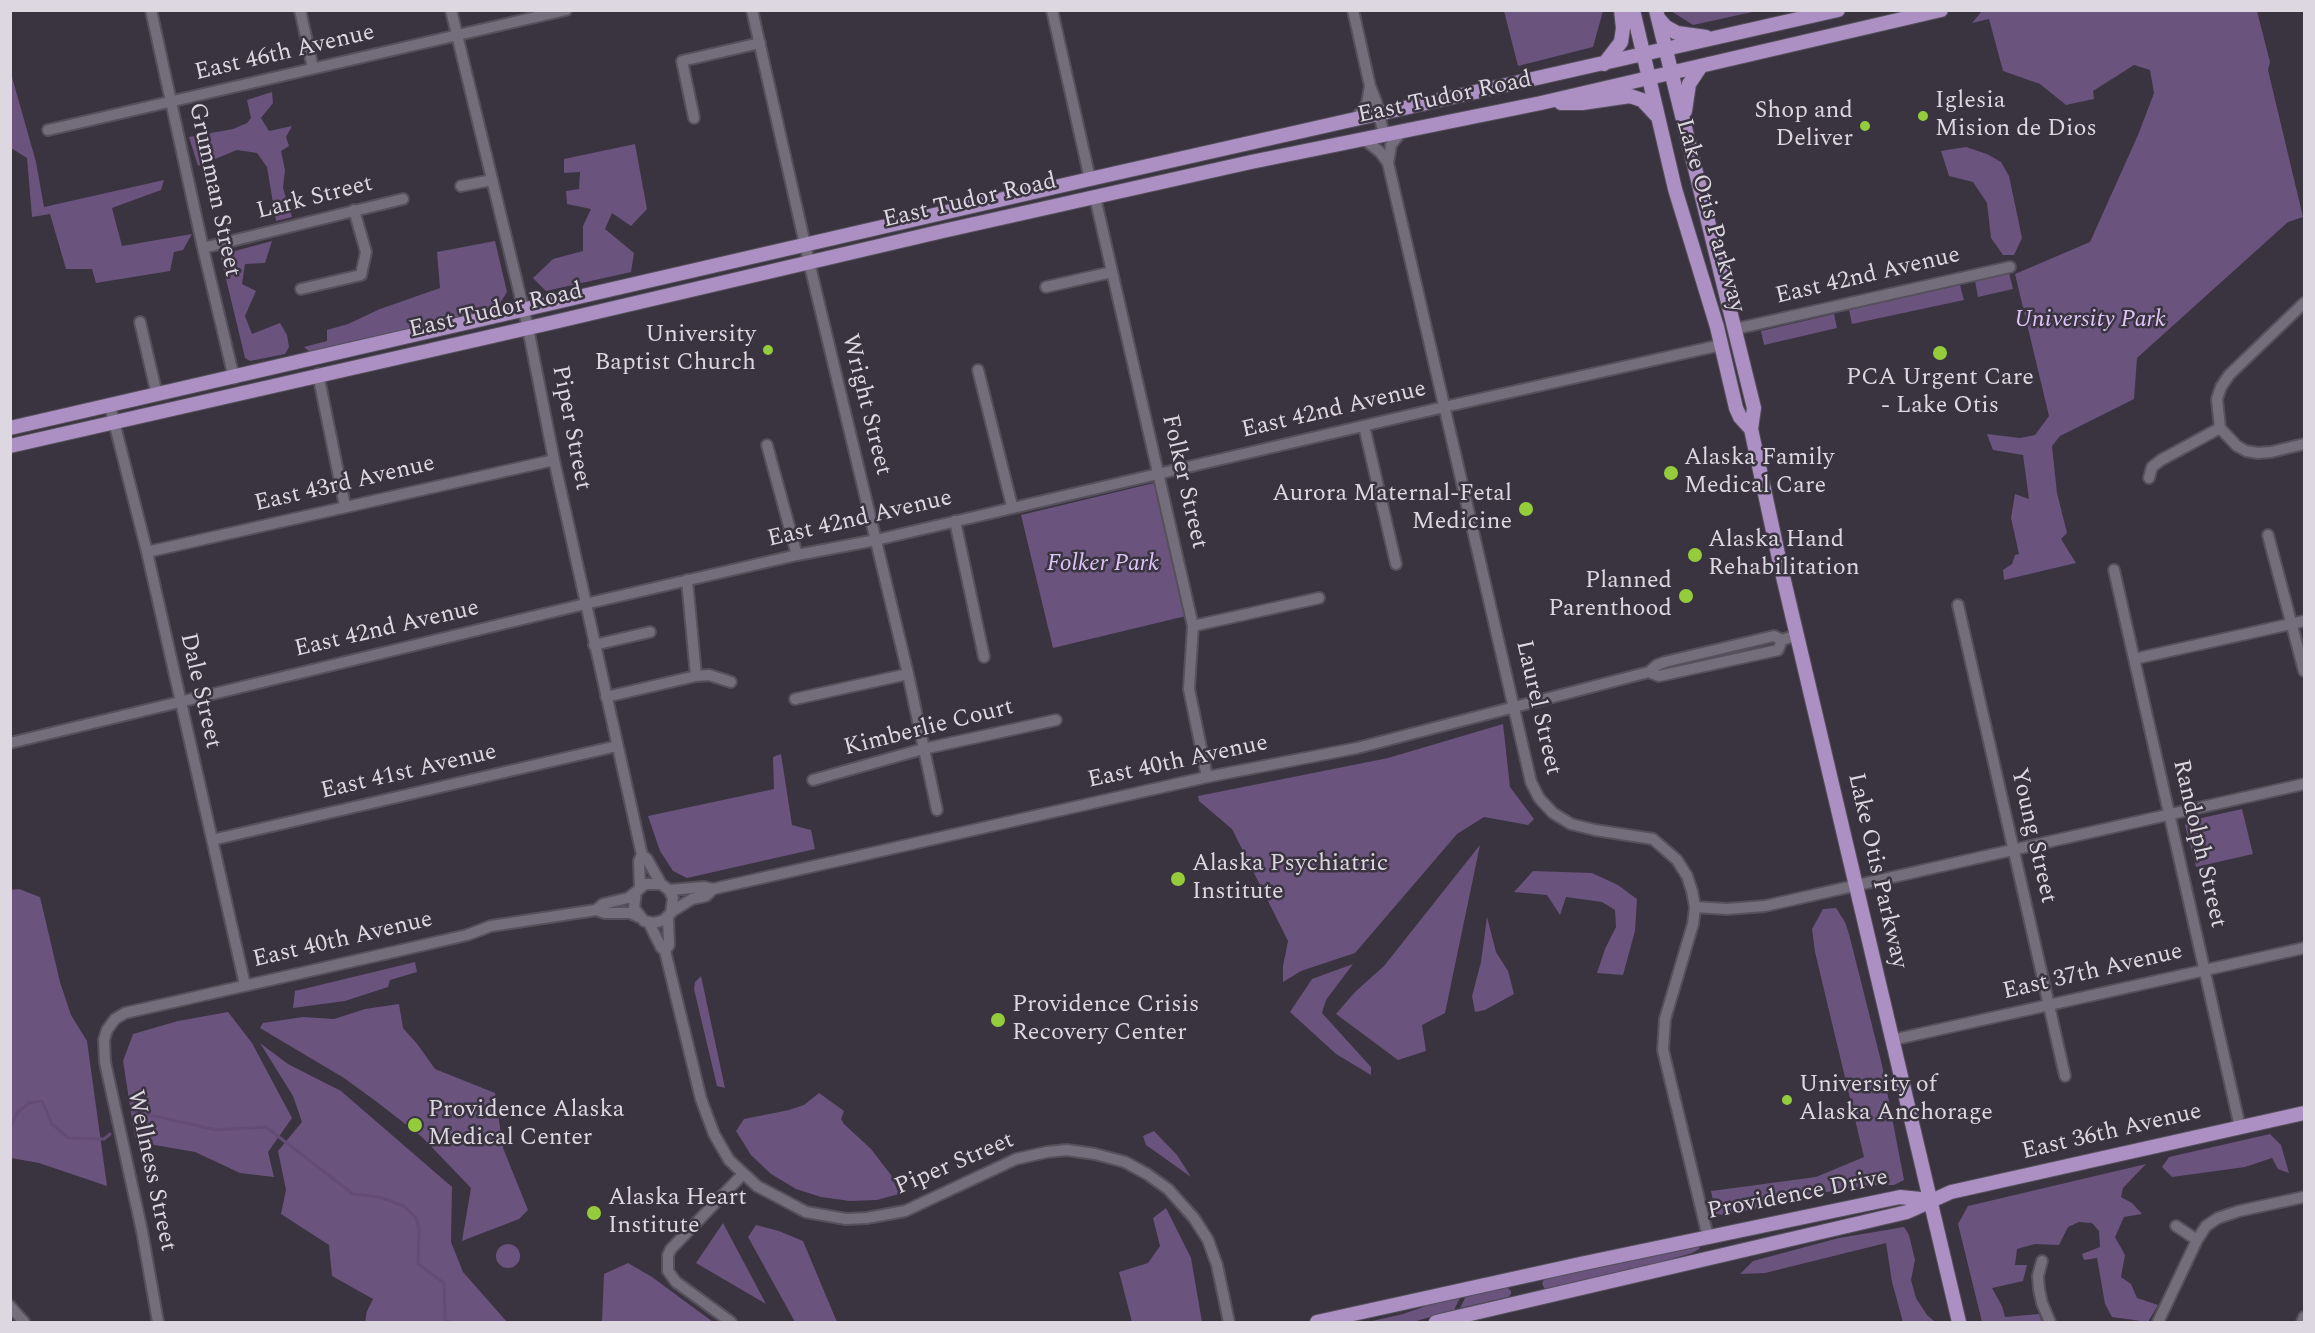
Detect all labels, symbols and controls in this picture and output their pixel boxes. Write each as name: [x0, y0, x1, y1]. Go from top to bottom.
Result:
street label: East 46th Avenue: [192, 19, 378, 89]
street label: East Tudor Road: [1355, 66, 1535, 132]
place label: Iglesia Mision de Dios: [1935, 88, 2097, 144]
place label: Shop and Deliver: [1755, 98, 1853, 154]
street label: Grumman Street: [180, 100, 246, 280]
marker: Iglesia Mision de Dios: [1916, 109, 1930, 123]
street label: Lake Otis Parkway: [1668, 116, 1750, 316]
marker: Shop and Deliver: [1858, 119, 1872, 133]
street label: East Tudor Road: [880, 168, 1060, 236]
street label: Lark Street: [254, 171, 376, 227]
street label: East 42nd Avenue: [1773, 242, 1963, 312]
street label: East Tudor Road: [406, 278, 586, 346]
park label: University Park: [2014, 307, 2166, 335]
place label: University Baptist Church: [594, 322, 756, 378]
street label: Wright Street: [834, 331, 896, 479]
marker: University Baptist Church: [761, 343, 775, 357]
marker: PCA Urgent Care - Lake Otis: [1931, 344, 1949, 362]
street label: Piper Street: [544, 363, 596, 493]
place label: PCA Urgent Care - Lake Otis: [1846, 365, 2034, 421]
street label: East 42nd Avenue: [1239, 376, 1429, 446]
street label: Folker Street: [1154, 412, 1212, 552]
place label: Alaska Family Medical Care: [1684, 445, 1834, 501]
street label: East 43rd Avenue: [252, 450, 438, 520]
marker: Alaska Family Medical Care: [1662, 464, 1680, 482]
place label: Aurora Maternal-Fetal Medicine: [1272, 481, 1512, 537]
street label: East 42nd Avenue: [765, 485, 955, 555]
marker: Aurora Maternal-Fetal Medicine: [1517, 500, 1535, 518]
place label: Alaska Hand Rehabilitation: [1708, 527, 1860, 583]
marker: Alaska Hand Rehabilitation: [1686, 546, 1704, 564]
park label: Folker Park: [1047, 551, 1159, 579]
place label: Planned Parenthood: [1548, 568, 1672, 624]
marker: Planned Parenthood: [1677, 587, 1695, 605]
street label: East 42nd Avenue: [292, 595, 482, 665]
street label: Dale Street: [172, 630, 226, 752]
street label: Laurel Street: [1507, 638, 1567, 778]
street label: Kimberlie Court: [841, 694, 1017, 764]
street label: East 40th Avenue: [1085, 730, 1271, 796]
street label: East 41st Avenue: [318, 739, 500, 807]
street label: Randolph Street: [2165, 757, 2231, 931]
street label: Young Street: [2002, 766, 2062, 906]
street label: Lake Otis Parkway: [1840, 770, 1912, 972]
place label: Alaska Psychiatric Institute: [1192, 851, 1388, 907]
marker: Alaska Psychiatric Institute: [1169, 870, 1187, 888]
street label: East 40th Avenue: [250, 906, 436, 976]
street label: East 37th Avenue: [2000, 938, 2186, 1008]
place label: Providence Crisis Recovery Center: [1012, 992, 1199, 1048]
marker: Providence Crisis Recovery Center: [989, 1011, 1007, 1029]
place label: University of Alaska Anchorage: [1799, 1072, 1993, 1128]
street label: Wellness Street: [119, 1088, 181, 1254]
marker: University of Alaska Anchorage: [1780, 1093, 1794, 1107]
place label: Providence Alaska Medical Center: [428, 1097, 624, 1153]
street label: East 36th Avenue: [2019, 1098, 2205, 1168]
marker: Providence Alaska Medical Center: [406, 1116, 424, 1134]
street label: Piper Street: [891, 1127, 1019, 1203]
street label: Providence Drive: [1705, 1164, 1891, 1228]
place label: Alaska Heart Institute: [608, 1185, 747, 1241]
marker: Alaska Heart Institute: [585, 1204, 603, 1222]

